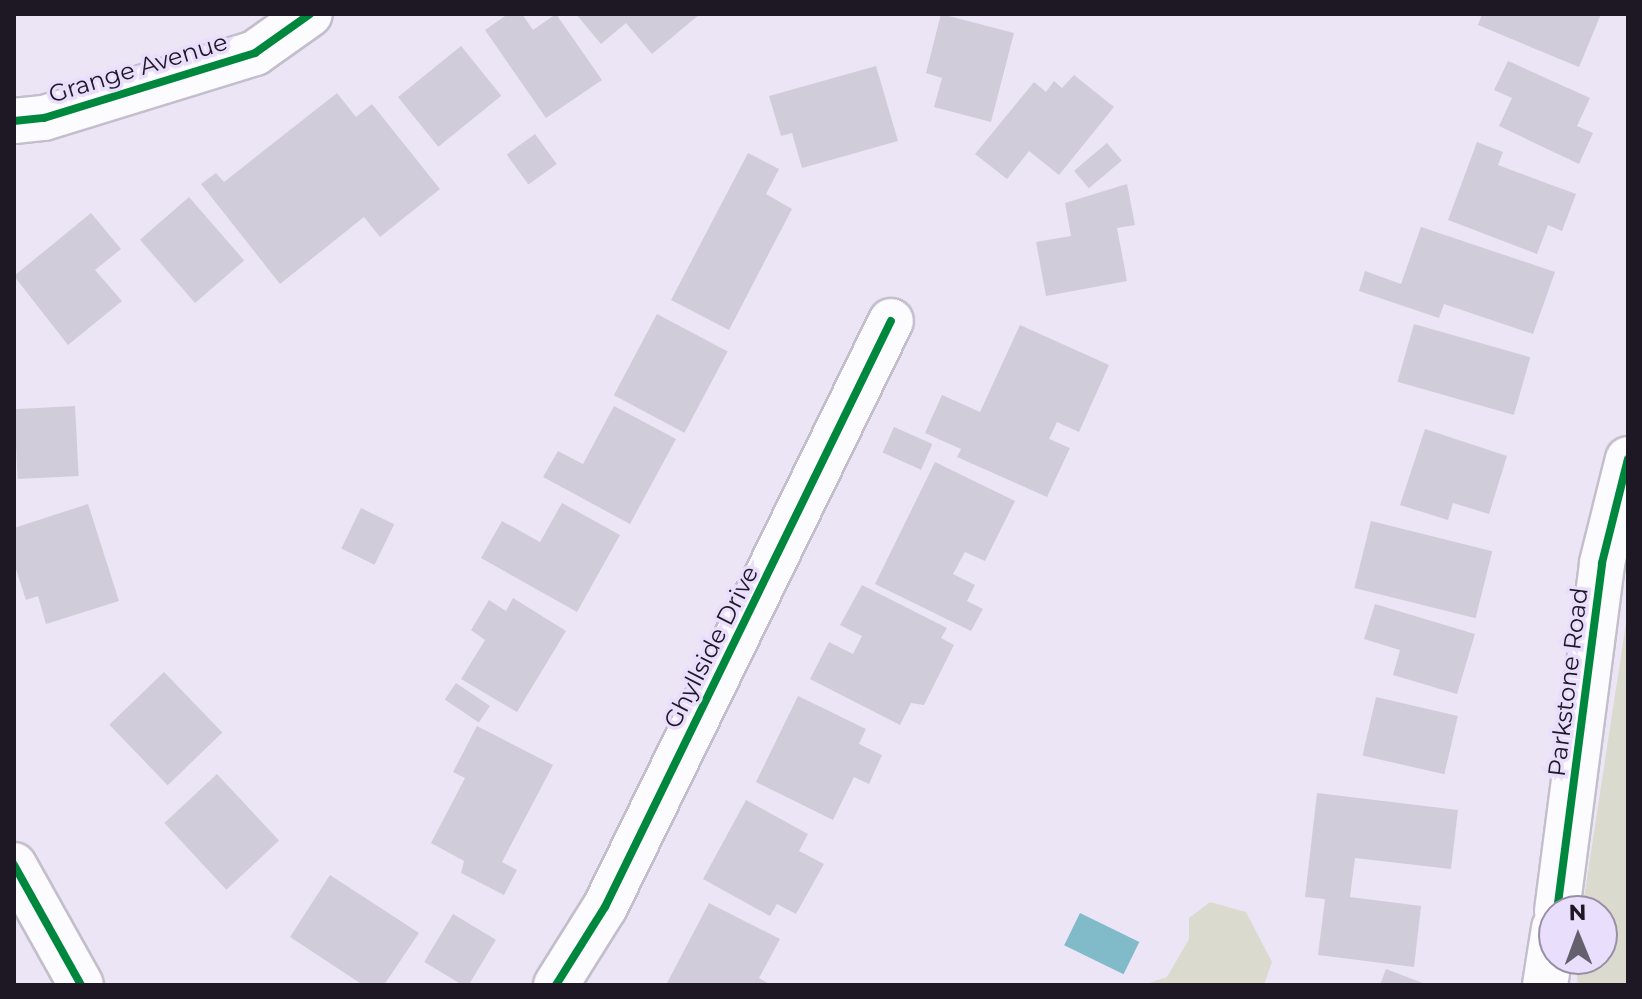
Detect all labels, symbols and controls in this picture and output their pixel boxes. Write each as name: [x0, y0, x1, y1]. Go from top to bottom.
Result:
street label: Grange Avenue: [45, 27, 231, 109]
street label: Ghyllside Drive: [658, 561, 764, 733]
street label: Parkstone Road: [1542, 586, 1594, 778]
north arrow: [1538, 895, 1618, 975]
text: N: [1568, 899, 1587, 926]

